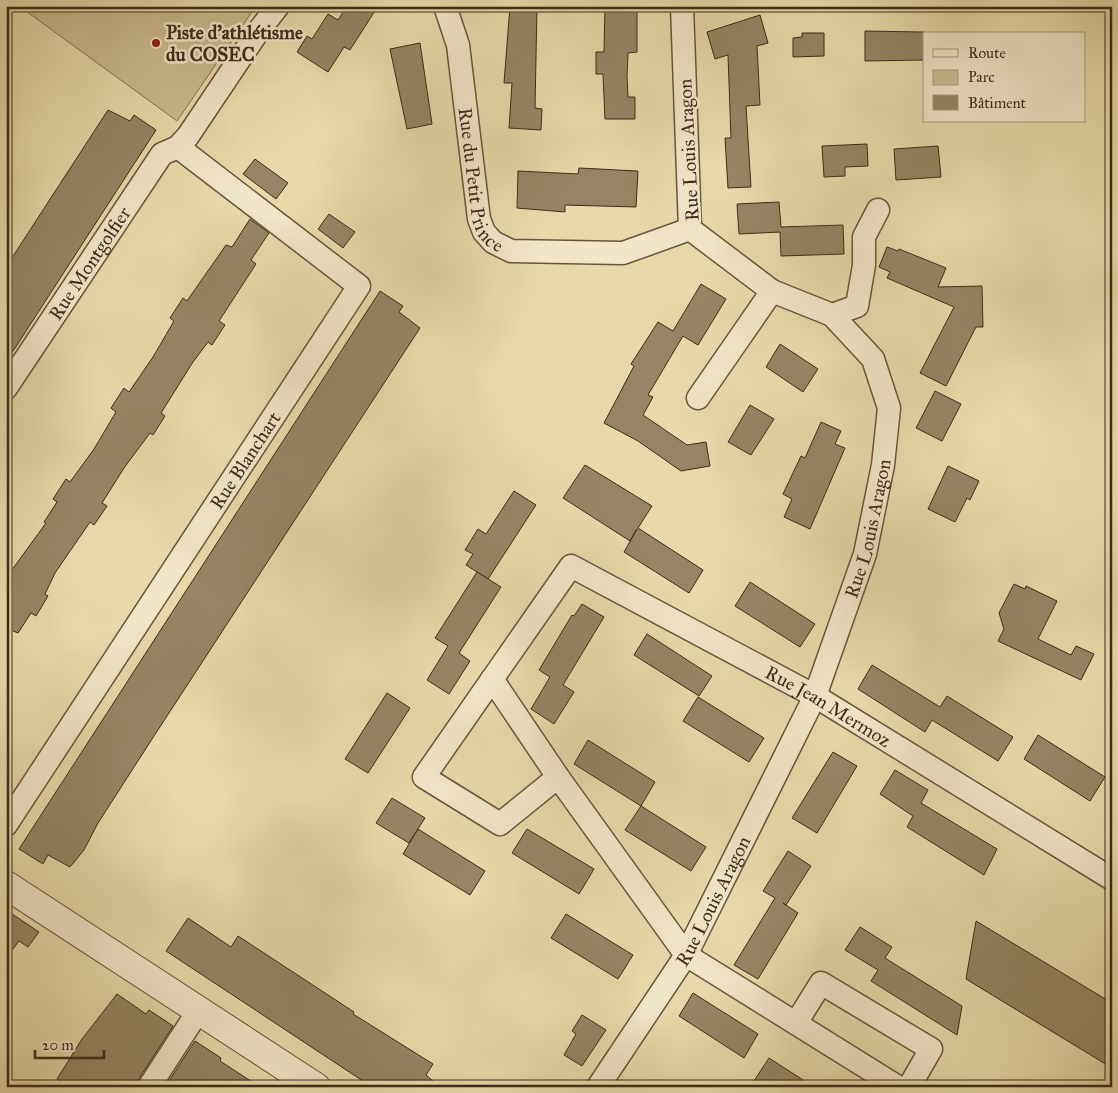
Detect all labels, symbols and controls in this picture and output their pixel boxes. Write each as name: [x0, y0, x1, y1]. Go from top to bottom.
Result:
place label: Piste d'athlétisme du COSEC: [166, 21, 303, 66]
legend: [923, 32, 1086, 122]
marker: Piste d'athlétisme du COSEC: [150, 37, 162, 49]
text: Route: [968, 44, 1006, 62]
text: Parc: [968, 68, 995, 86]
street label: Rue Louis Aragon: [673, 78, 705, 222]
text: Bâtiment: [968, 94, 1027, 112]
street label: Rue du Petit Prince: [454, 106, 507, 257]
street label: Rue Montgolfier: [44, 202, 136, 324]
street label: Rue Blanchart: [205, 407, 286, 514]
street label: Rue Louis Aragon: [839, 458, 896, 601]
street label: Rue Jean Mermoz: [761, 661, 895, 752]
street label: Rue Louis Aragon: [671, 832, 755, 971]
scale bar: [35, 1028, 104, 1060]
text: 20 m: [42, 1036, 74, 1054]

